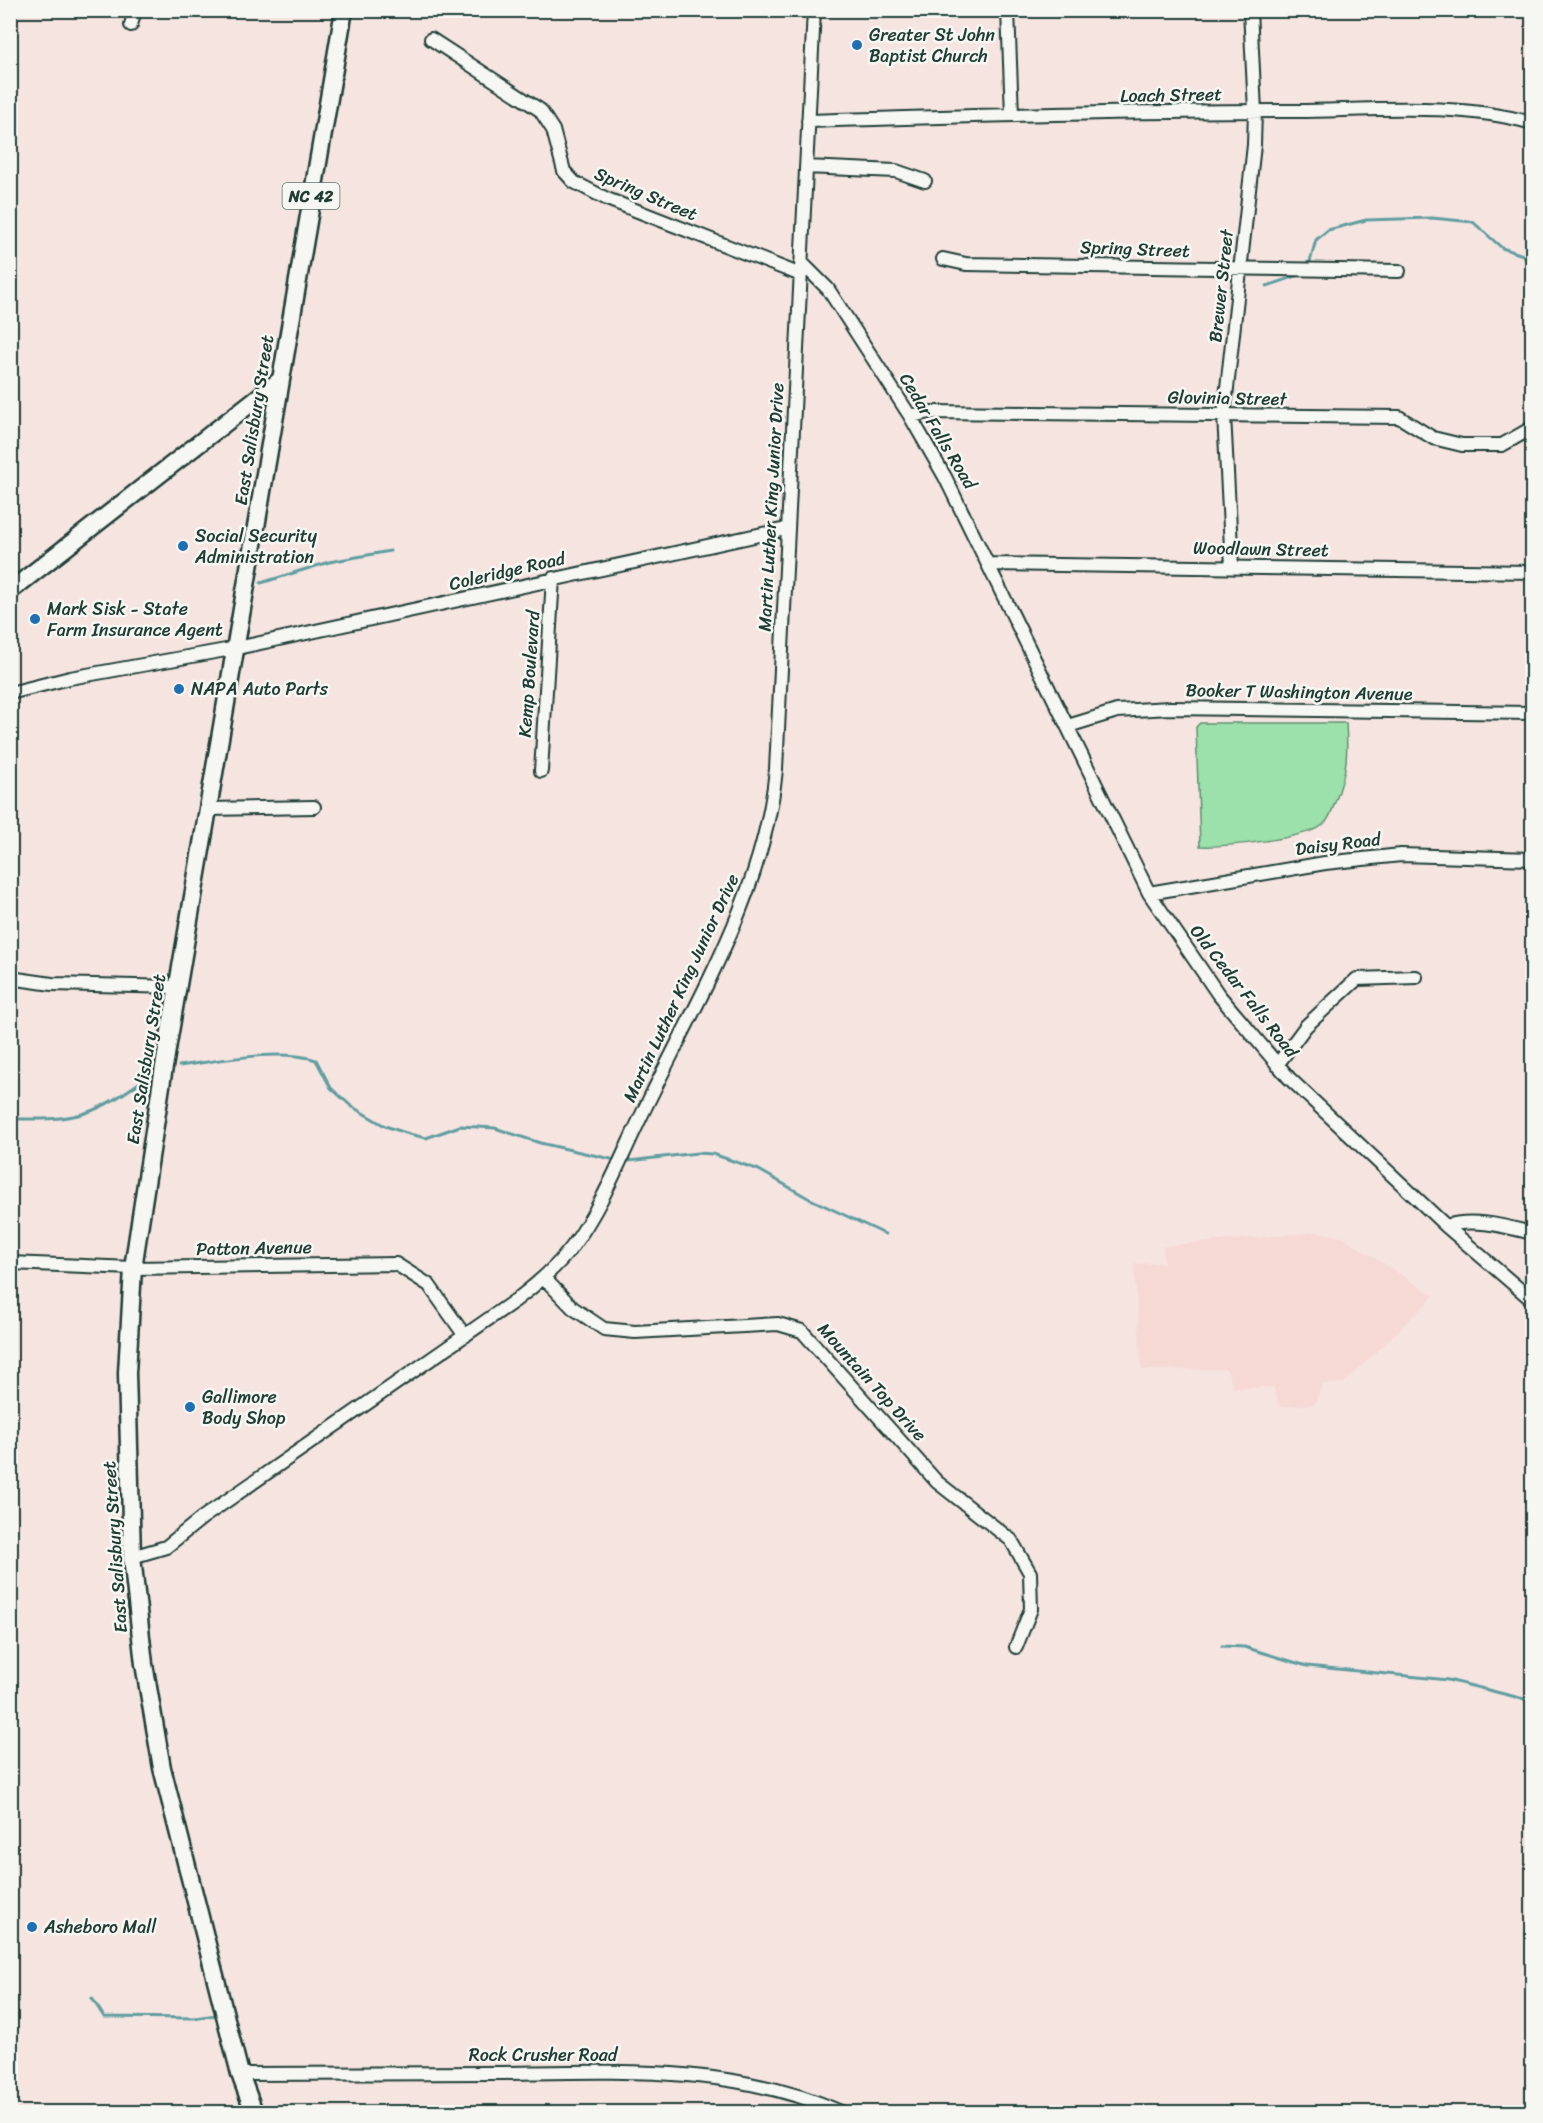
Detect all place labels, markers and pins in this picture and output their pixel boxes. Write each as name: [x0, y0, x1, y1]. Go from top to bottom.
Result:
place label: Greater St John Baptist Church: [869, 19, 995, 72]
marker: Greater St John Baptist Church: [850, 38, 864, 52]
place label: Social Security Administration: [194, 520, 318, 573]
marker: Social Security Administration: [176, 539, 190, 553]
place label: Mark Sisk - State Farm Insurance Agent: [47, 593, 223, 646]
marker: Mark Sisk - State Farm Insurance Agent: [28, 612, 42, 626]
place label: NAPA Auto Parts: [191, 673, 329, 705]
marker: NAPA Auto Parts: [172, 682, 186, 696]
place label: Gallimore Body Shop: [202, 1381, 286, 1434]
marker: Gallimore Body Shop: [183, 1400, 197, 1414]
place label: Asheboro Mall: [43, 1911, 157, 1943]
marker: Asheboro Mall: [25, 1920, 39, 1934]

